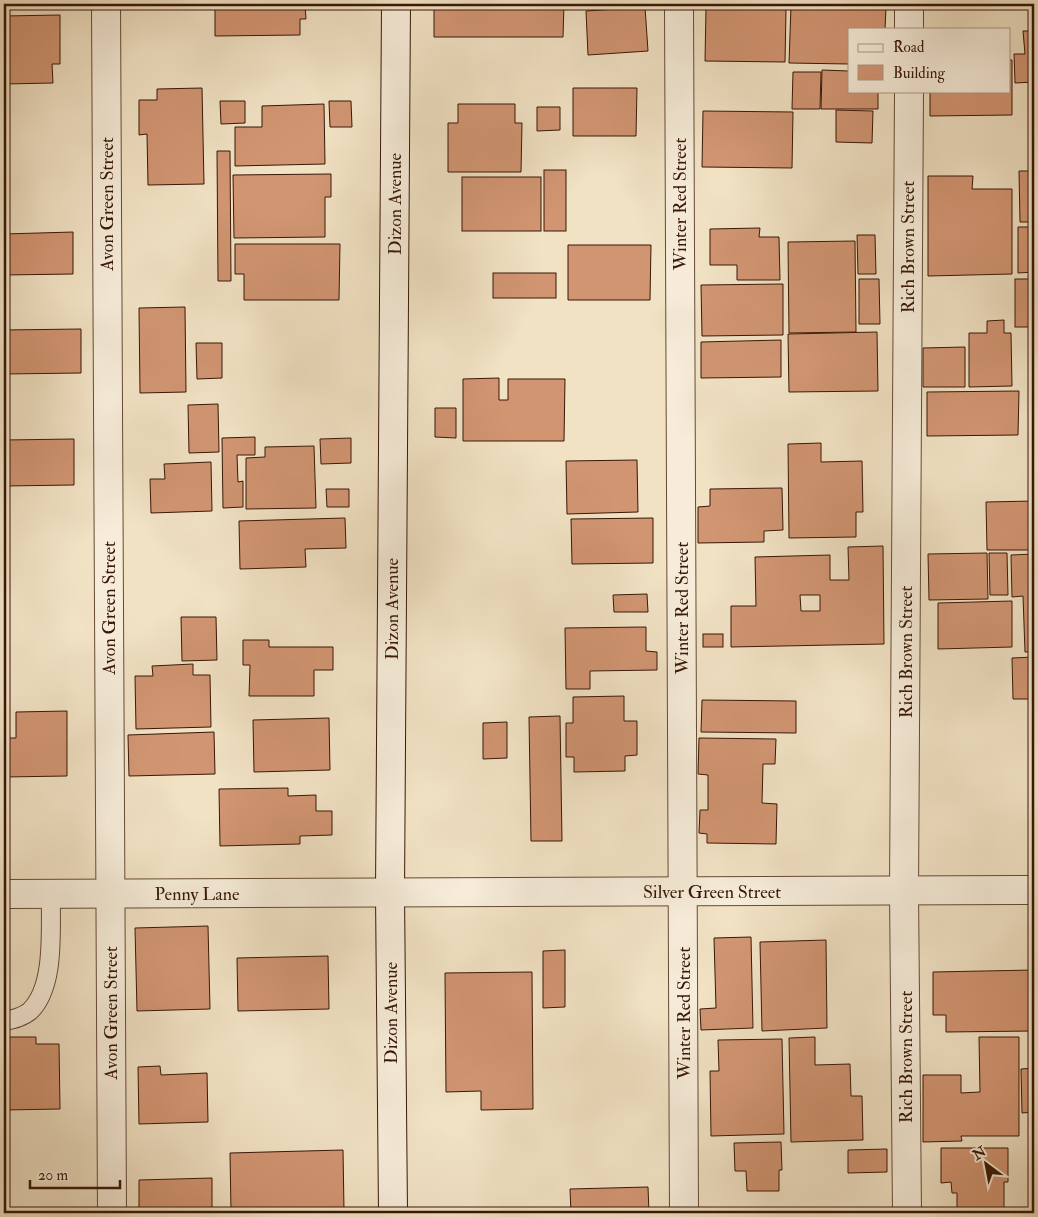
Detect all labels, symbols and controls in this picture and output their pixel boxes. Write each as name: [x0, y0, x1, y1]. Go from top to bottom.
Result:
legend: [848, 28, 1010, 92]
text: Road: [893, 38, 925, 57]
text: Building: [893, 64, 945, 83]
street label: Avon Green Street: [96, 137, 119, 272]
street label: Winter Red Street: [669, 138, 692, 271]
street label: Dizon Avenue: [384, 153, 407, 255]
street label: Rich Brown Street: [897, 181, 920, 313]
street label: Avon Green Street: [98, 541, 121, 676]
street label: Winter Red Street: [671, 542, 694, 675]
street label: Dizon Avenue: [381, 558, 404, 660]
street label: Rich Brown Street: [895, 586, 918, 718]
street label: Silver Green Street: [643, 881, 781, 904]
street label: Penny Lane: [155, 883, 240, 906]
street label: Avon Green Street: [100, 946, 123, 1081]
street label: Winter Red Street: [673, 947, 696, 1080]
street label: Dizon Avenue: [380, 962, 403, 1064]
street label: Rich Brown Street: [895, 991, 918, 1123]
north arrow: [960, 1140, 1010, 1190]
text: N: [969, 1143, 990, 1164]
scale bar: [30, 1157, 120, 1189]
text: 20 m: [38, 1166, 68, 1185]

